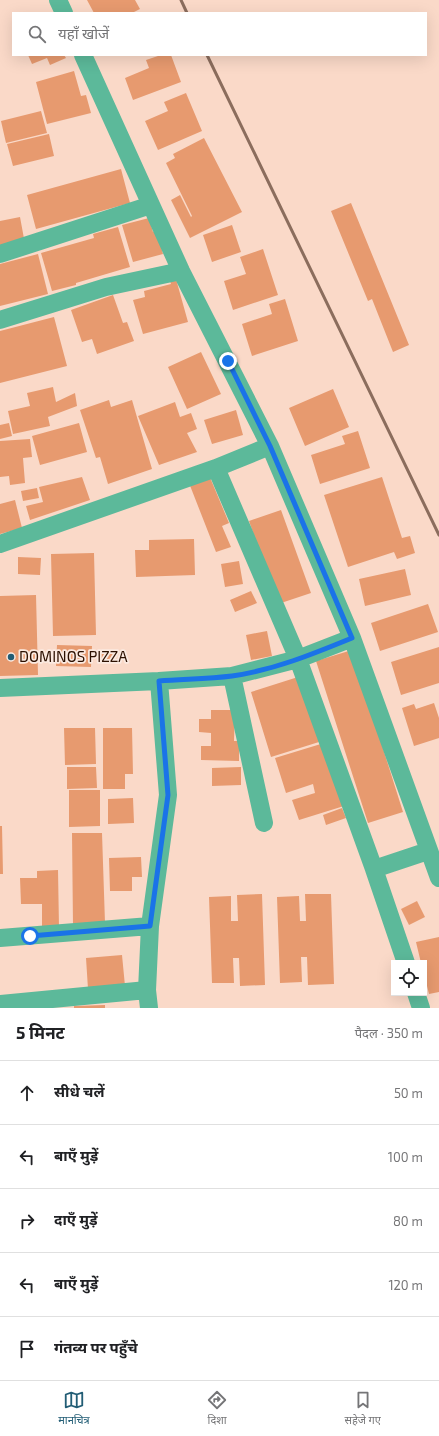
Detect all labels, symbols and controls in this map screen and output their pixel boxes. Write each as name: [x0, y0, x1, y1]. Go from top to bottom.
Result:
search box: [12, 12, 427, 56]
icon: search: [26, 23, 48, 45]
text: यहाँ खोजें: [58, 24, 109, 42]
route end: [219, 352, 237, 370]
place label: DOMINOS PIZZA: [19, 647, 128, 665]
marker: DOMINOS PIZZA: [6, 652, 16, 662]
route start: [21, 927, 39, 945]
map controls: [391, 960, 427, 996]
button: locate: [391, 960, 427, 996]
text: 5 मिनट: [16, 1022, 65, 1042]
text: पैदल · 350 m: [355, 1025, 423, 1041]
icon: ahead: [16, 1082, 38, 1104]
text: सीधे चलें: [54, 1082, 105, 1100]
text: 50 m: [394, 1085, 423, 1101]
icon: left: [16, 1146, 38, 1168]
text: बाएँ मुड़ें: [54, 1146, 98, 1164]
text: 100 m: [388, 1149, 423, 1165]
icon: right: [16, 1210, 38, 1232]
text: दाएँ मुड़ें: [54, 1210, 98, 1228]
text: 80 m: [393, 1213, 423, 1229]
icon: left: [16, 1274, 38, 1296]
text: बाएँ मुड़ें: [54, 1274, 98, 1292]
text: 120 m: [388, 1277, 423, 1293]
icon: arrive: [16, 1338, 38, 1360]
text: गंतव्य पर पहुँचे: [54, 1338, 138, 1356]
tab: मानचित्र: [58, 1389, 90, 1428]
tab: दिशा: [206, 1389, 228, 1428]
tab: सहेजे गए: [345, 1389, 381, 1428]

